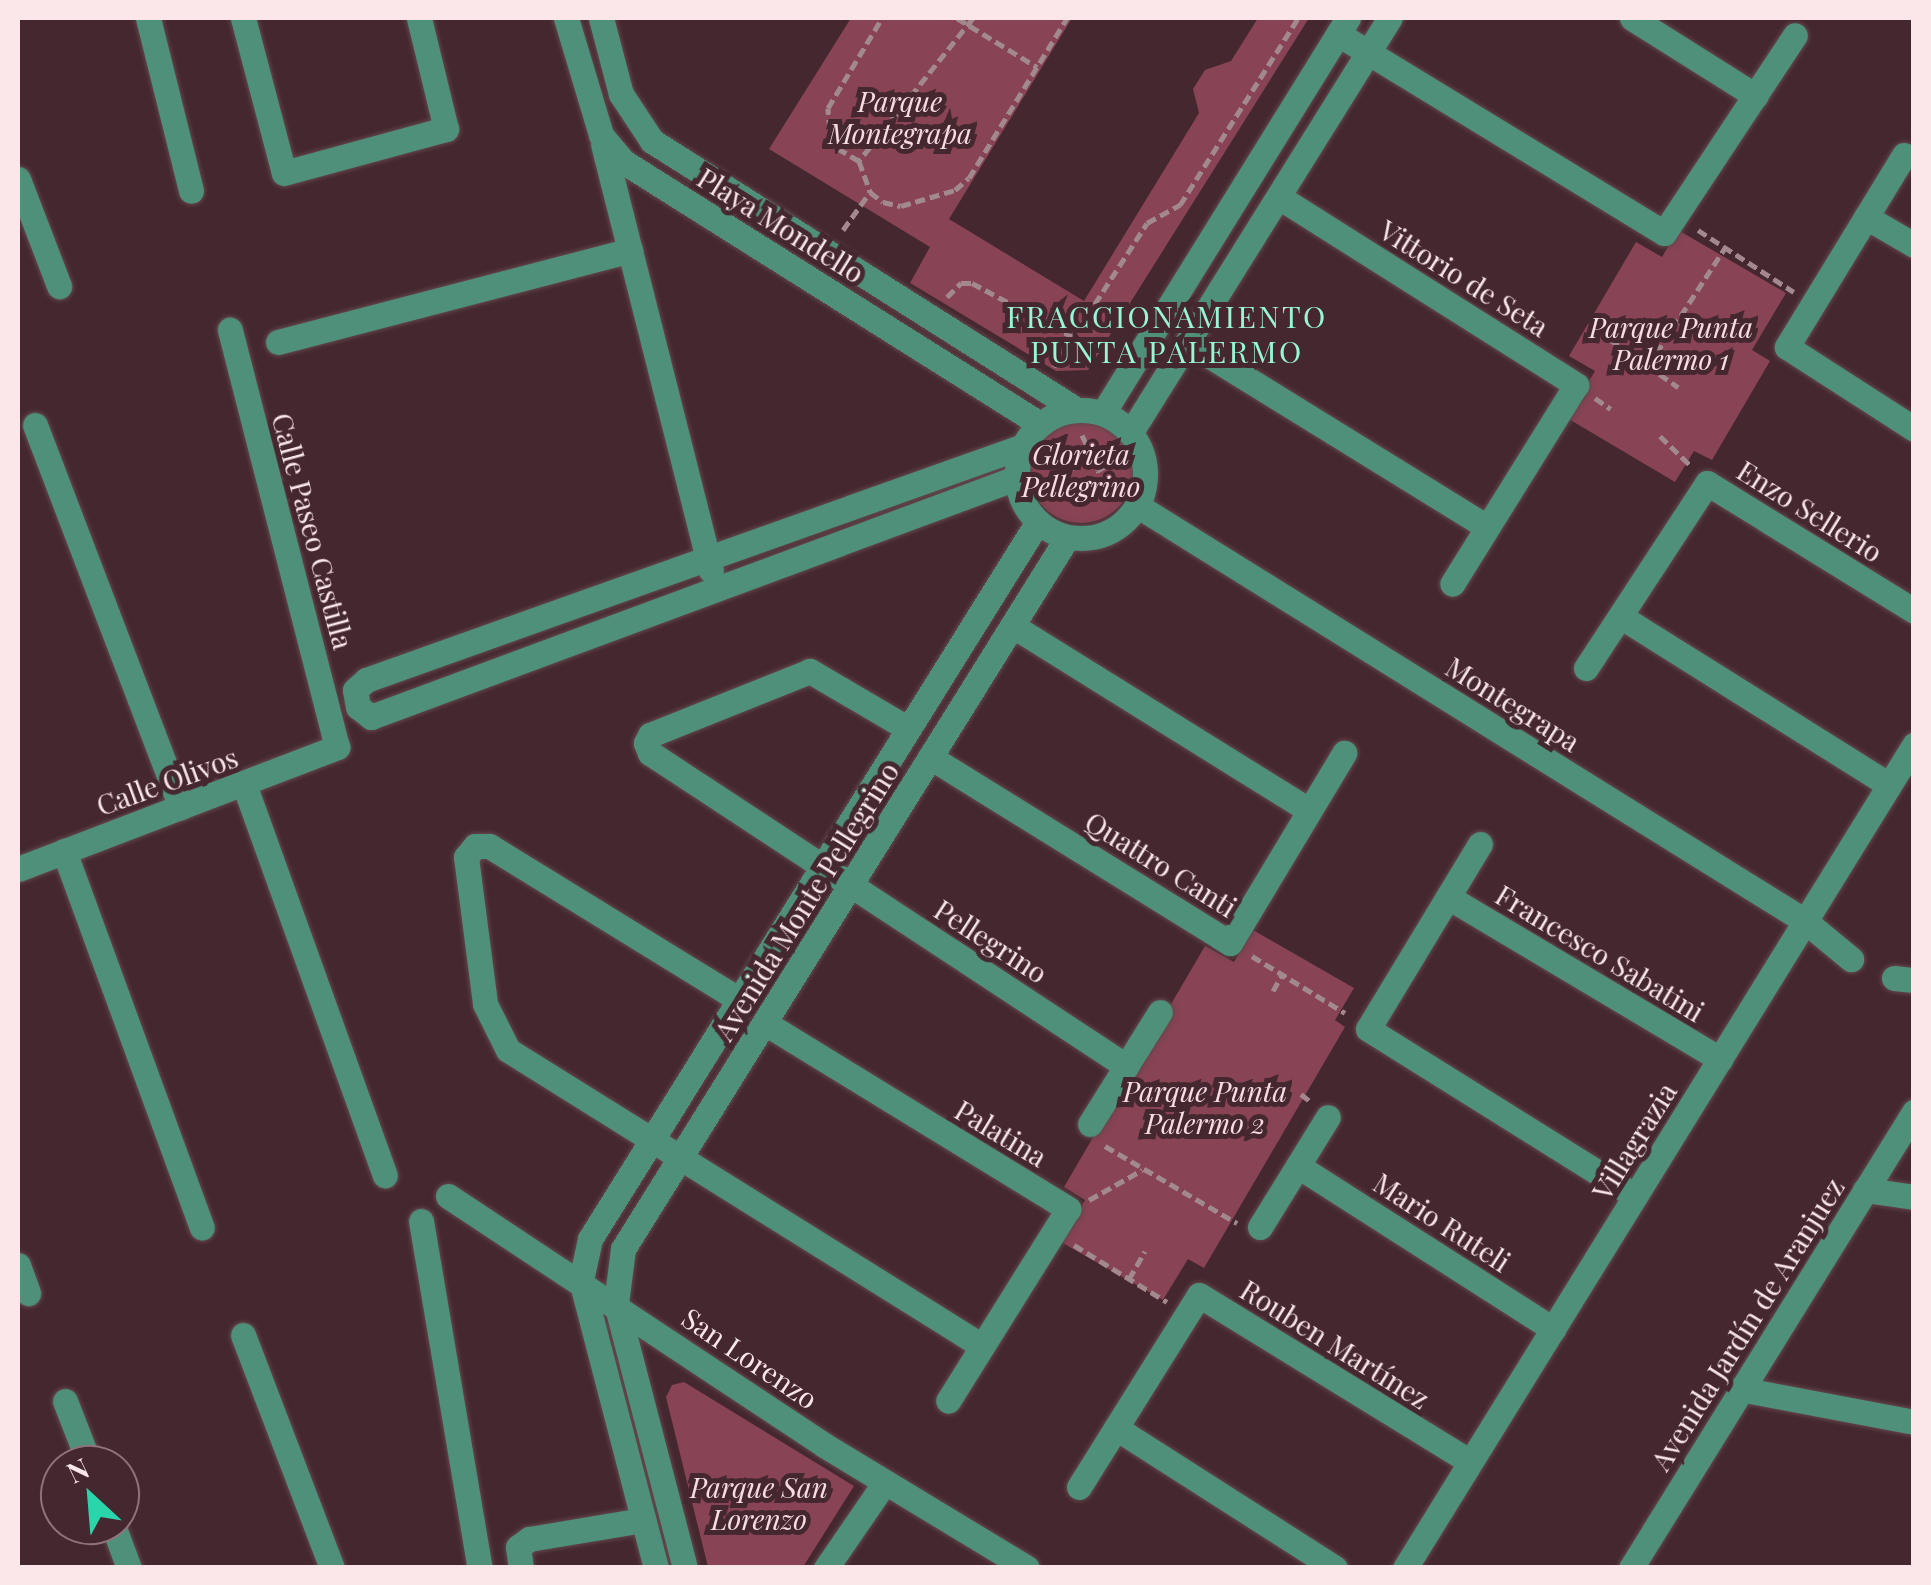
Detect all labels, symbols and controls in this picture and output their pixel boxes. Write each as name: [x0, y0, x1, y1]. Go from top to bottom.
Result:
park label: Parque Montegrapa: [828, 84, 972, 150]
street label: Playa Mondello: [691, 160, 871, 290]
street label: Vittorio de Seta: [1373, 213, 1555, 343]
district label: FRACCIONAMIENTO PUNTA PALERMO: [1006, 298, 1328, 368]
park label: Parque Punta Palermo 1: [1589, 310, 1753, 376]
street label: Calle Paseo Castilla: [265, 409, 361, 653]
park label: Glorieta Pellegrino: [1022, 437, 1140, 503]
street label: Enzo Sellerio: [1731, 453, 1889, 569]
street label: Montegrapa: [1440, 650, 1586, 758]
street label: Calle Olivos: [92, 740, 242, 822]
street label: Avenida Monte Pellegrino: [706, 756, 906, 1046]
street label: Quattro Canti: [1079, 804, 1243, 924]
street label: Francesco Sabatini: [1490, 878, 1710, 1028]
street label: Pellegrino: [928, 892, 1054, 990]
park label: Parque Punta Palermo 2: [1123, 1074, 1287, 1140]
street label: Villagrazia: [1585, 1076, 1683, 1206]
street label: Palatina: [949, 1093, 1053, 1173]
street label: Mario Ruteli: [1367, 1165, 1517, 1279]
street label: Avenida Jardín de Aranjuez: [1643, 1171, 1851, 1477]
street label: Rouben Martínez: [1234, 1272, 1436, 1416]
street label: San Lorenzo: [676, 1300, 824, 1416]
north arrow: [40, 1445, 140, 1545]
text: N: [60, 1448, 95, 1490]
park label: Parque San Lorenzo: [690, 1470, 828, 1536]

